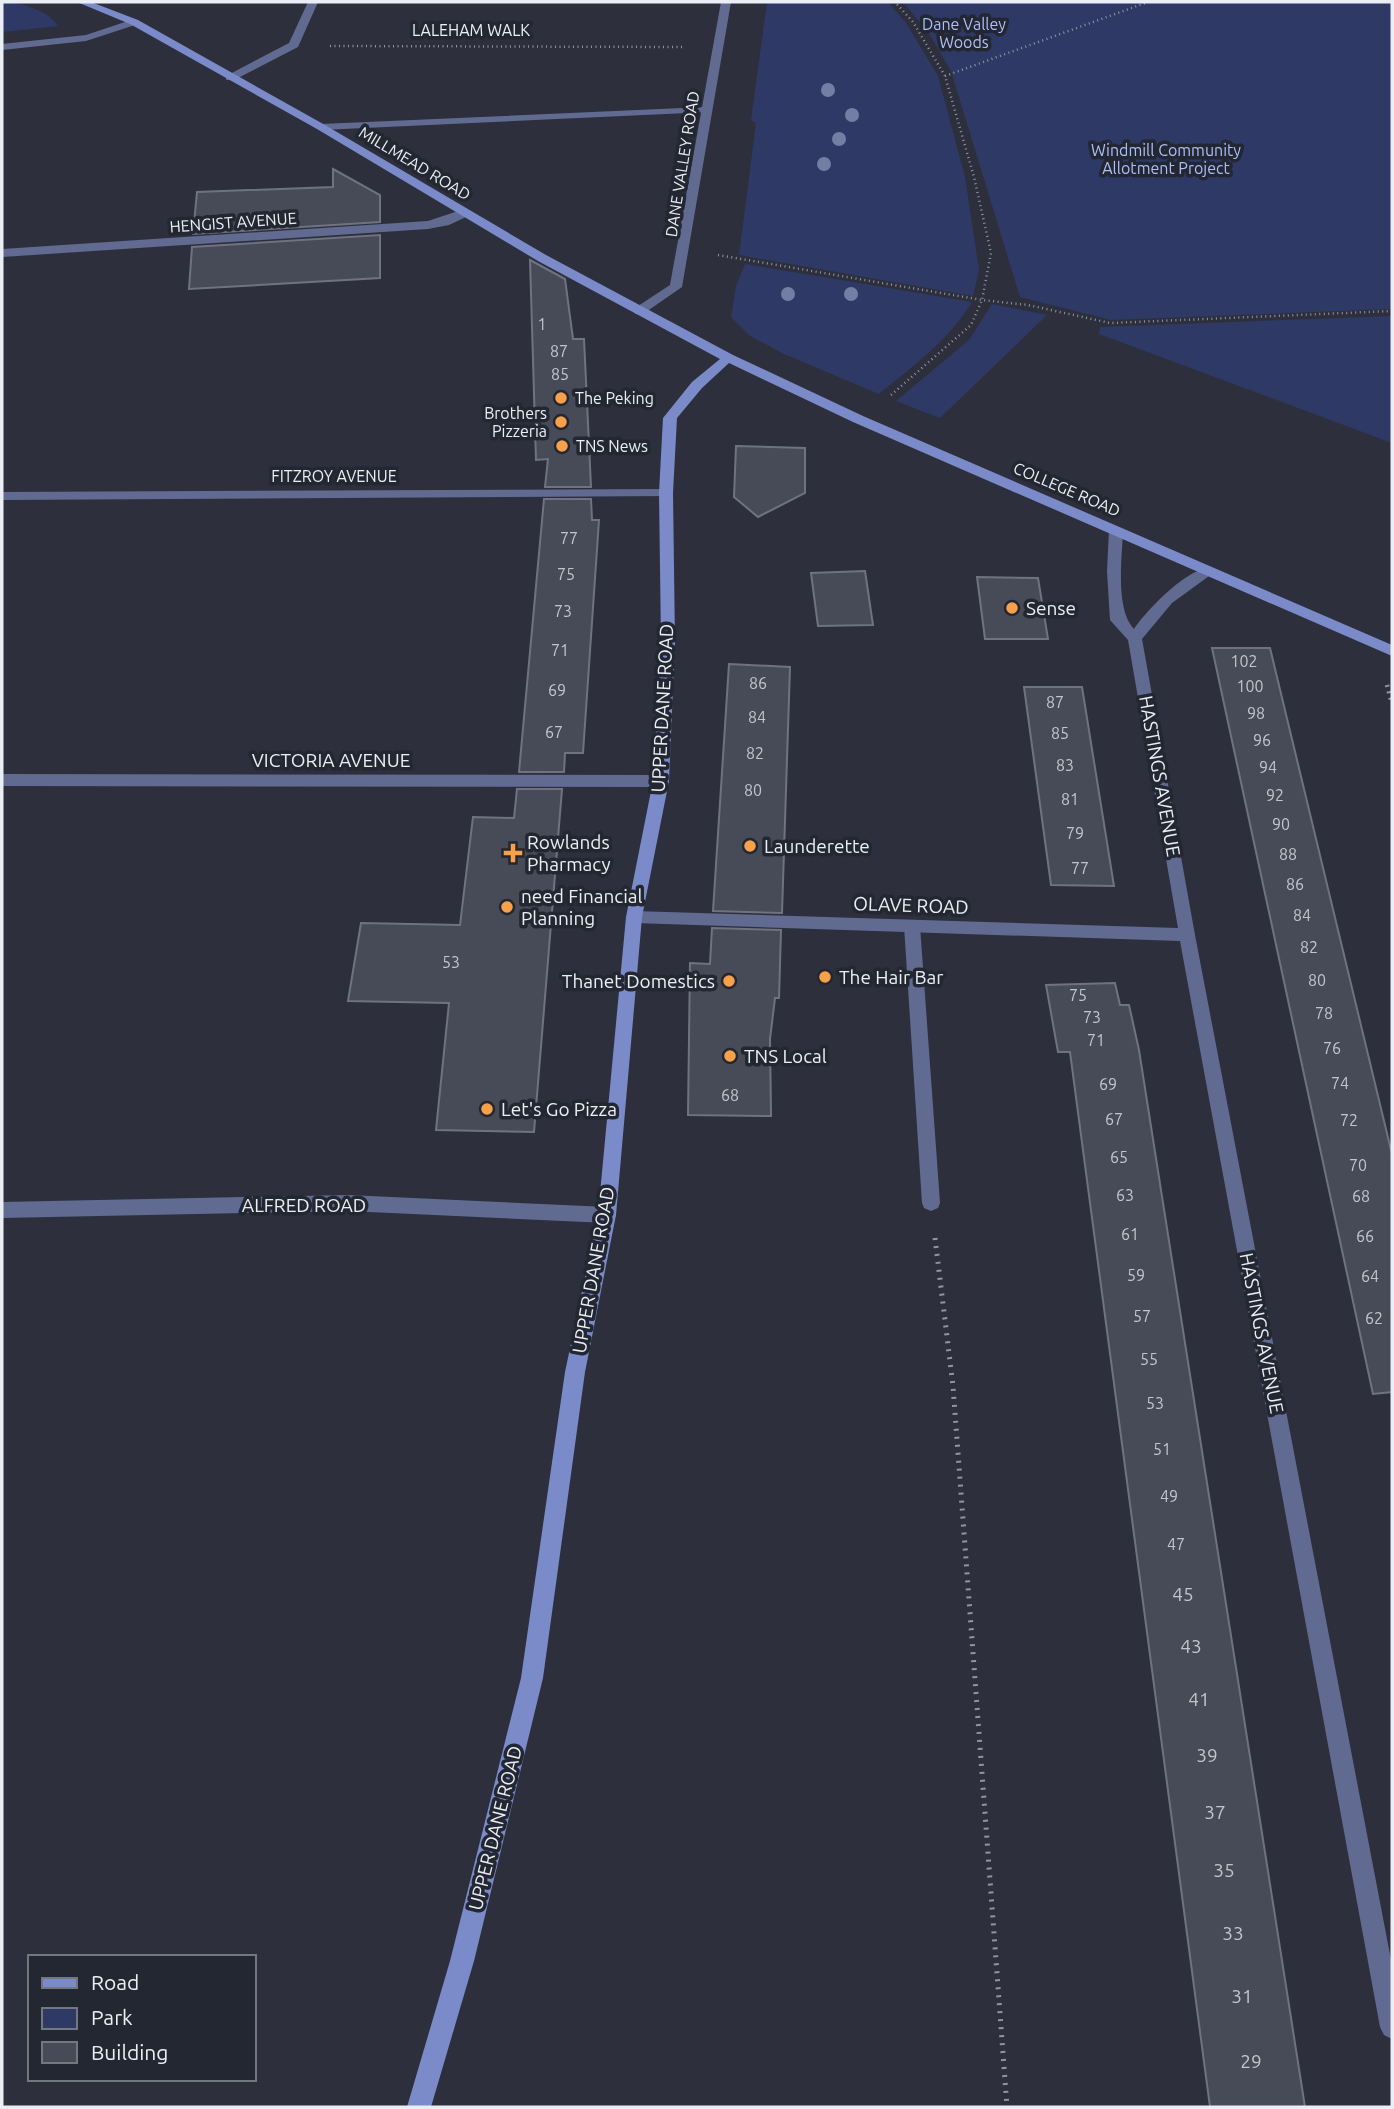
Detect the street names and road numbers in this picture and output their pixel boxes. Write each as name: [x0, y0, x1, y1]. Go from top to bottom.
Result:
street label: LALEHAM WALK: [412, 21, 530, 39]
street label: DANE VALLEY ROAD: [662, 90, 702, 238]
street label: MILLMEAD ROAD: [356, 123, 474, 203]
street label: HENGIST AVENUE: [169, 209, 297, 235]
street label: COLLEGE ROAD: [1011, 458, 1123, 520]
street label: FITZROY AVENUE: [271, 467, 397, 485]
street label: UPPER DANE ROAD: [647, 623, 677, 793]
street label: HASTINGS AVENUE: [1135, 694, 1185, 858]
street label: VICTORIA AVENUE: [252, 749, 410, 771]
street label: OLAVE ROAD: [853, 892, 969, 918]
street label: UPPER DANE ROAD: [568, 1185, 618, 1355]
street label: ALFRED ROAD: [242, 1194, 366, 1216]
street label: HASTINGS AVENUE: [1236, 1251, 1288, 1415]
street label: UPPER DANE ROAD: [464, 1743, 526, 1913]

